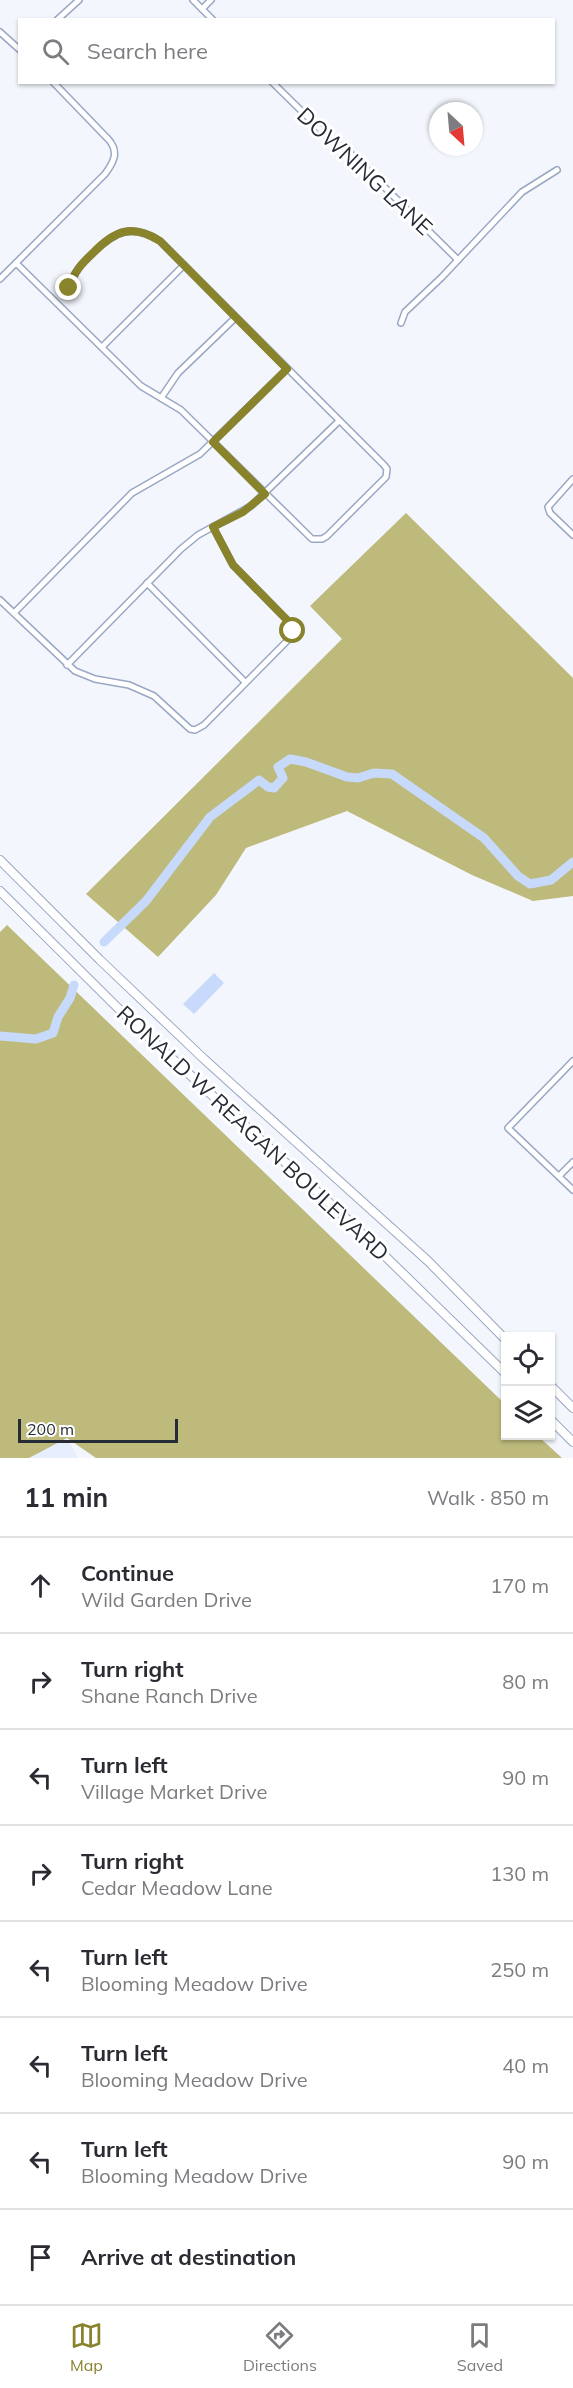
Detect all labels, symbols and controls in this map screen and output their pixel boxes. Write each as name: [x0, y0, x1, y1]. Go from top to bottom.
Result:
search box: [18, 18, 555, 84]
icon: search: [39, 35, 72, 68]
text: Search here: [87, 37, 208, 65]
street label: DOWNING LANE: [291, 101, 439, 241]
north arrow: [429, 102, 483, 156]
route end: [55, 274, 81, 300]
route start: [279, 617, 305, 643]
street label: RONALD W REAGAN BOULEVARD: [111, 999, 395, 1267]
map controls: [501, 1332, 555, 1440]
button: locate: [501, 1332, 555, 1386]
button: layers: [501, 1386, 555, 1440]
scale bar: [18, 1416, 178, 1444]
text: 200 m: [27, 1419, 74, 1439]
text: 11 min: [24, 1481, 108, 1514]
text: Walk · 850 m: [427, 1485, 549, 1510]
text: Continue: [81, 1559, 174, 1587]
icon: ahead: [24, 1569, 57, 1602]
text: 170 m: [490, 1573, 549, 1598]
text: Wild Garden Drive: [81, 1587, 252, 1612]
text: Turn right: [81, 1655, 184, 1683]
icon: right: [24, 1665, 57, 1698]
text: 80 m: [502, 1669, 549, 1694]
text: Shane Ranch Drive: [81, 1683, 258, 1708]
text: Turn left: [81, 1751, 168, 1779]
icon: left: [24, 1761, 57, 1794]
text: 90 m: [502, 1765, 549, 1790]
text: Village Market Drive: [81, 1779, 267, 1804]
text: Turn right: [81, 1847, 184, 1875]
icon: right: [24, 1857, 57, 1890]
text: 130 m: [490, 1861, 549, 1886]
text: Cedar Meadow Lane: [81, 1875, 273, 1900]
text: Turn left: [81, 1943, 168, 1971]
icon: left: [24, 1953, 57, 1986]
text: 250 m: [490, 1957, 549, 1982]
text: Blooming Meadow Drive: [81, 1971, 308, 1996]
text: Turn left: [81, 2039, 168, 2067]
icon: left: [24, 2049, 57, 2082]
text: 40 m: [502, 2053, 549, 2078]
text: Blooming Meadow Drive: [81, 2067, 308, 2092]
text: Turn left: [81, 2135, 168, 2163]
icon: left: [24, 2145, 57, 2178]
text: 90 m: [502, 2149, 549, 2174]
text: Blooming Meadow Drive: [81, 2163, 308, 2188]
icon: arrive: [24, 2241, 57, 2274]
text: Arrive at destination: [81, 2243, 296, 2271]
tab: Map: [70, 2319, 103, 2375]
tab: Directions: [243, 2319, 317, 2375]
tab: Saved: [457, 2319, 503, 2375]

